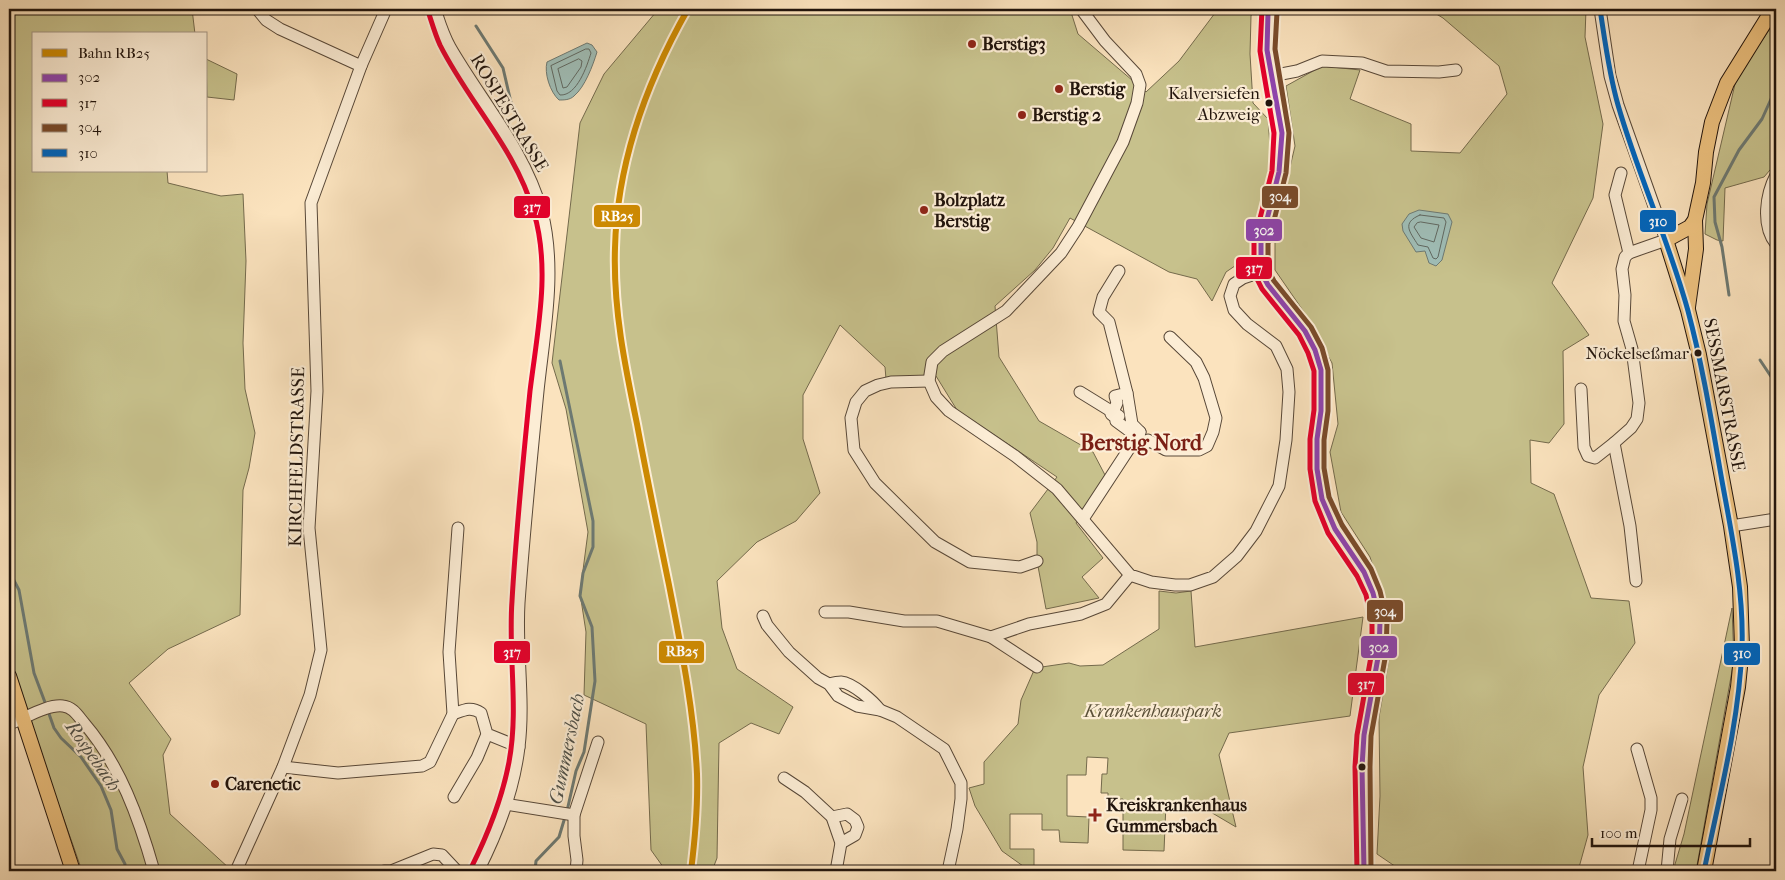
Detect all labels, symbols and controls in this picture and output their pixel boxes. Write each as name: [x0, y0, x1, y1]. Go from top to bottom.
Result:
legend: [32, 32, 208, 172]
place label: Berstig3: [982, 34, 1046, 55]
marker: Berstig3: [966, 38, 978, 50]
text: Bahn RB25: [78, 44, 150, 62]
street label: ROSPESTRASSE: [466, 50, 552, 176]
text: 302: [78, 68, 100, 86]
place label: Berstig: [1069, 79, 1127, 100]
marker: Berstig: [1053, 83, 1065, 95]
place label: Kalversiefen Abzweig: [1168, 83, 1261, 124]
text: 317: [78, 94, 97, 112]
marker: Kalversiefen Abzweig: [1264, 98, 1274, 108]
place label: Berstig 2: [1032, 105, 1101, 126]
marker: Berstig 2: [1016, 109, 1028, 121]
text: 304: [78, 118, 102, 136]
text: 310: [78, 144, 98, 162]
line badge: 304: [1261, 185, 1299, 209]
text: 304: [1269, 188, 1292, 205]
place label: Bolzplatz Berstig: [934, 190, 1005, 232]
line badge: 317: [513, 195, 551, 219]
text: 317: [523, 199, 541, 216]
line badge: RB25: [593, 204, 641, 228]
marker: Bolzplatz Berstig: [918, 204, 930, 216]
text: RB25: [601, 208, 633, 225]
line badge: 310: [1639, 209, 1677, 233]
text: 310: [1649, 213, 1667, 230]
line badge: 302: [1245, 218, 1283, 242]
text: 302: [1254, 222, 1274, 239]
line badge: 317: [1235, 256, 1273, 280]
text: 317: [1245, 260, 1263, 277]
street label: SESSMARSTRASSE: [1699, 317, 1749, 473]
place label: Nöckelseßmar: [1586, 343, 1690, 363]
marker: Nöckelseßmar: [1693, 348, 1703, 358]
street label: KIRCHFELDSTRASSE: [285, 367, 309, 547]
district label: Berstig Nord: [1080, 430, 1203, 456]
line badge: 304: [1366, 599, 1404, 623]
text: 304: [1374, 603, 1397, 620]
line badge: 302: [1360, 635, 1398, 659]
text: 302: [1369, 639, 1389, 656]
line badge: 317: [493, 640, 531, 664]
line badge: RB25: [658, 640, 705, 664]
line badge: 310: [1723, 642, 1761, 666]
text: RB25: [666, 643, 698, 660]
text: 317: [503, 644, 521, 661]
text: 310: [1733, 645, 1751, 662]
line badge: 317: [1347, 672, 1385, 696]
text: 317: [1357, 676, 1375, 693]
water label: Gummersbach: [545, 692, 589, 806]
park label: Krankenhauspark: [1082, 701, 1222, 722]
water label: Rospebach: [60, 715, 125, 796]
unlabelled marker: [1357, 762, 1367, 772]
place label: Carenetic: [225, 774, 301, 795]
marker: Carenetic: [209, 778, 221, 790]
place label: Kreiskrankenhaus Gummersbach: [1106, 795, 1247, 837]
marker: Kreiskrankenhaus Gummersbach: [1088, 808, 1102, 822]
scale bar: [1592, 815, 1750, 847]
text: 100 m: [1600, 824, 1638, 842]

